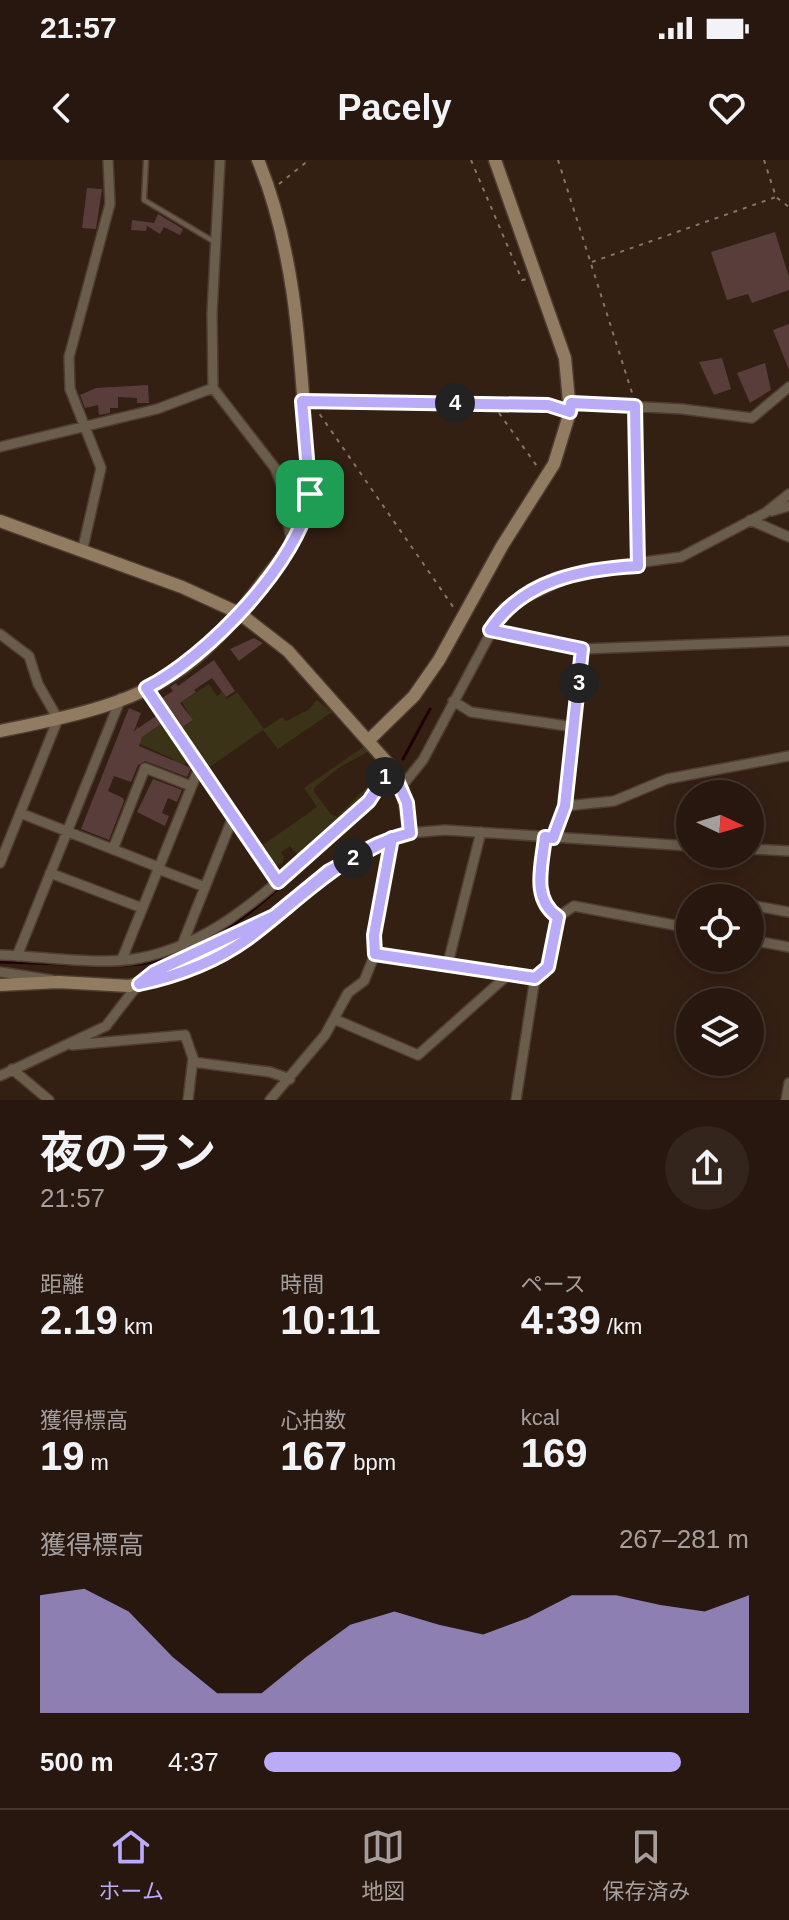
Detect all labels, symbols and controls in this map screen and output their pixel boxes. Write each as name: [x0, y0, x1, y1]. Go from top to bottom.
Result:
text: 21:57: [40, 11, 117, 44]
icon: back: [40, 86, 84, 130]
icon: heart: [705, 86, 749, 130]
text: Pacely: [337, 87, 452, 128]
pin: 4: [435, 383, 475, 423]
text: 4: [449, 390, 461, 415]
pin: [276, 460, 344, 528]
icon: arrive: [288, 472, 332, 516]
pin: 3: [559, 663, 599, 703]
text: 3: [573, 670, 585, 695]
pin: 1: [365, 757, 405, 797]
text: 1: [379, 764, 391, 789]
north arrow: [676, 780, 764, 868]
map controls: [676, 780, 764, 1076]
pin: 2: [333, 838, 373, 878]
text: 2: [347, 845, 359, 870]
button: locate: [676, 884, 764, 972]
button: layers: [676, 988, 764, 1076]
button: share: [665, 1126, 749, 1210]
text: 夜のラン: [40, 1128, 216, 1177]
text: 21:57: [40, 1183, 105, 1213]
text: 距離: [40, 1272, 84, 1297]
text: 時間: [280, 1272, 324, 1297]
text: ペース: [521, 1272, 586, 1297]
text: 2.19: [40, 1298, 118, 1342]
text: 10:11: [280, 1298, 380, 1342]
text: 4:39: [521, 1298, 601, 1342]
text: km: [118, 1314, 153, 1339]
text: /km: [601, 1314, 642, 1339]
text: kcal: [521, 1405, 560, 1430]
text: 獲得標高: [40, 1408, 128, 1433]
text: 心拍数: [280, 1408, 346, 1433]
text: 169: [521, 1431, 587, 1475]
text: 19: [40, 1434, 85, 1478]
text: 167: [280, 1434, 347, 1478]
text: m: [85, 1450, 109, 1475]
text: bpm: [347, 1450, 396, 1475]
text: 267–281 m: [619, 1524, 749, 1554]
text: 獲得標高: [40, 1530, 144, 1560]
text: 500 m: [40, 1747, 114, 1777]
text: 4:37: [168, 1747, 219, 1777]
tab: ホーム: [99, 1825, 164, 1905]
tab: 地図: [361, 1825, 405, 1905]
tab: 保存済み: [602, 1825, 690, 1905]

